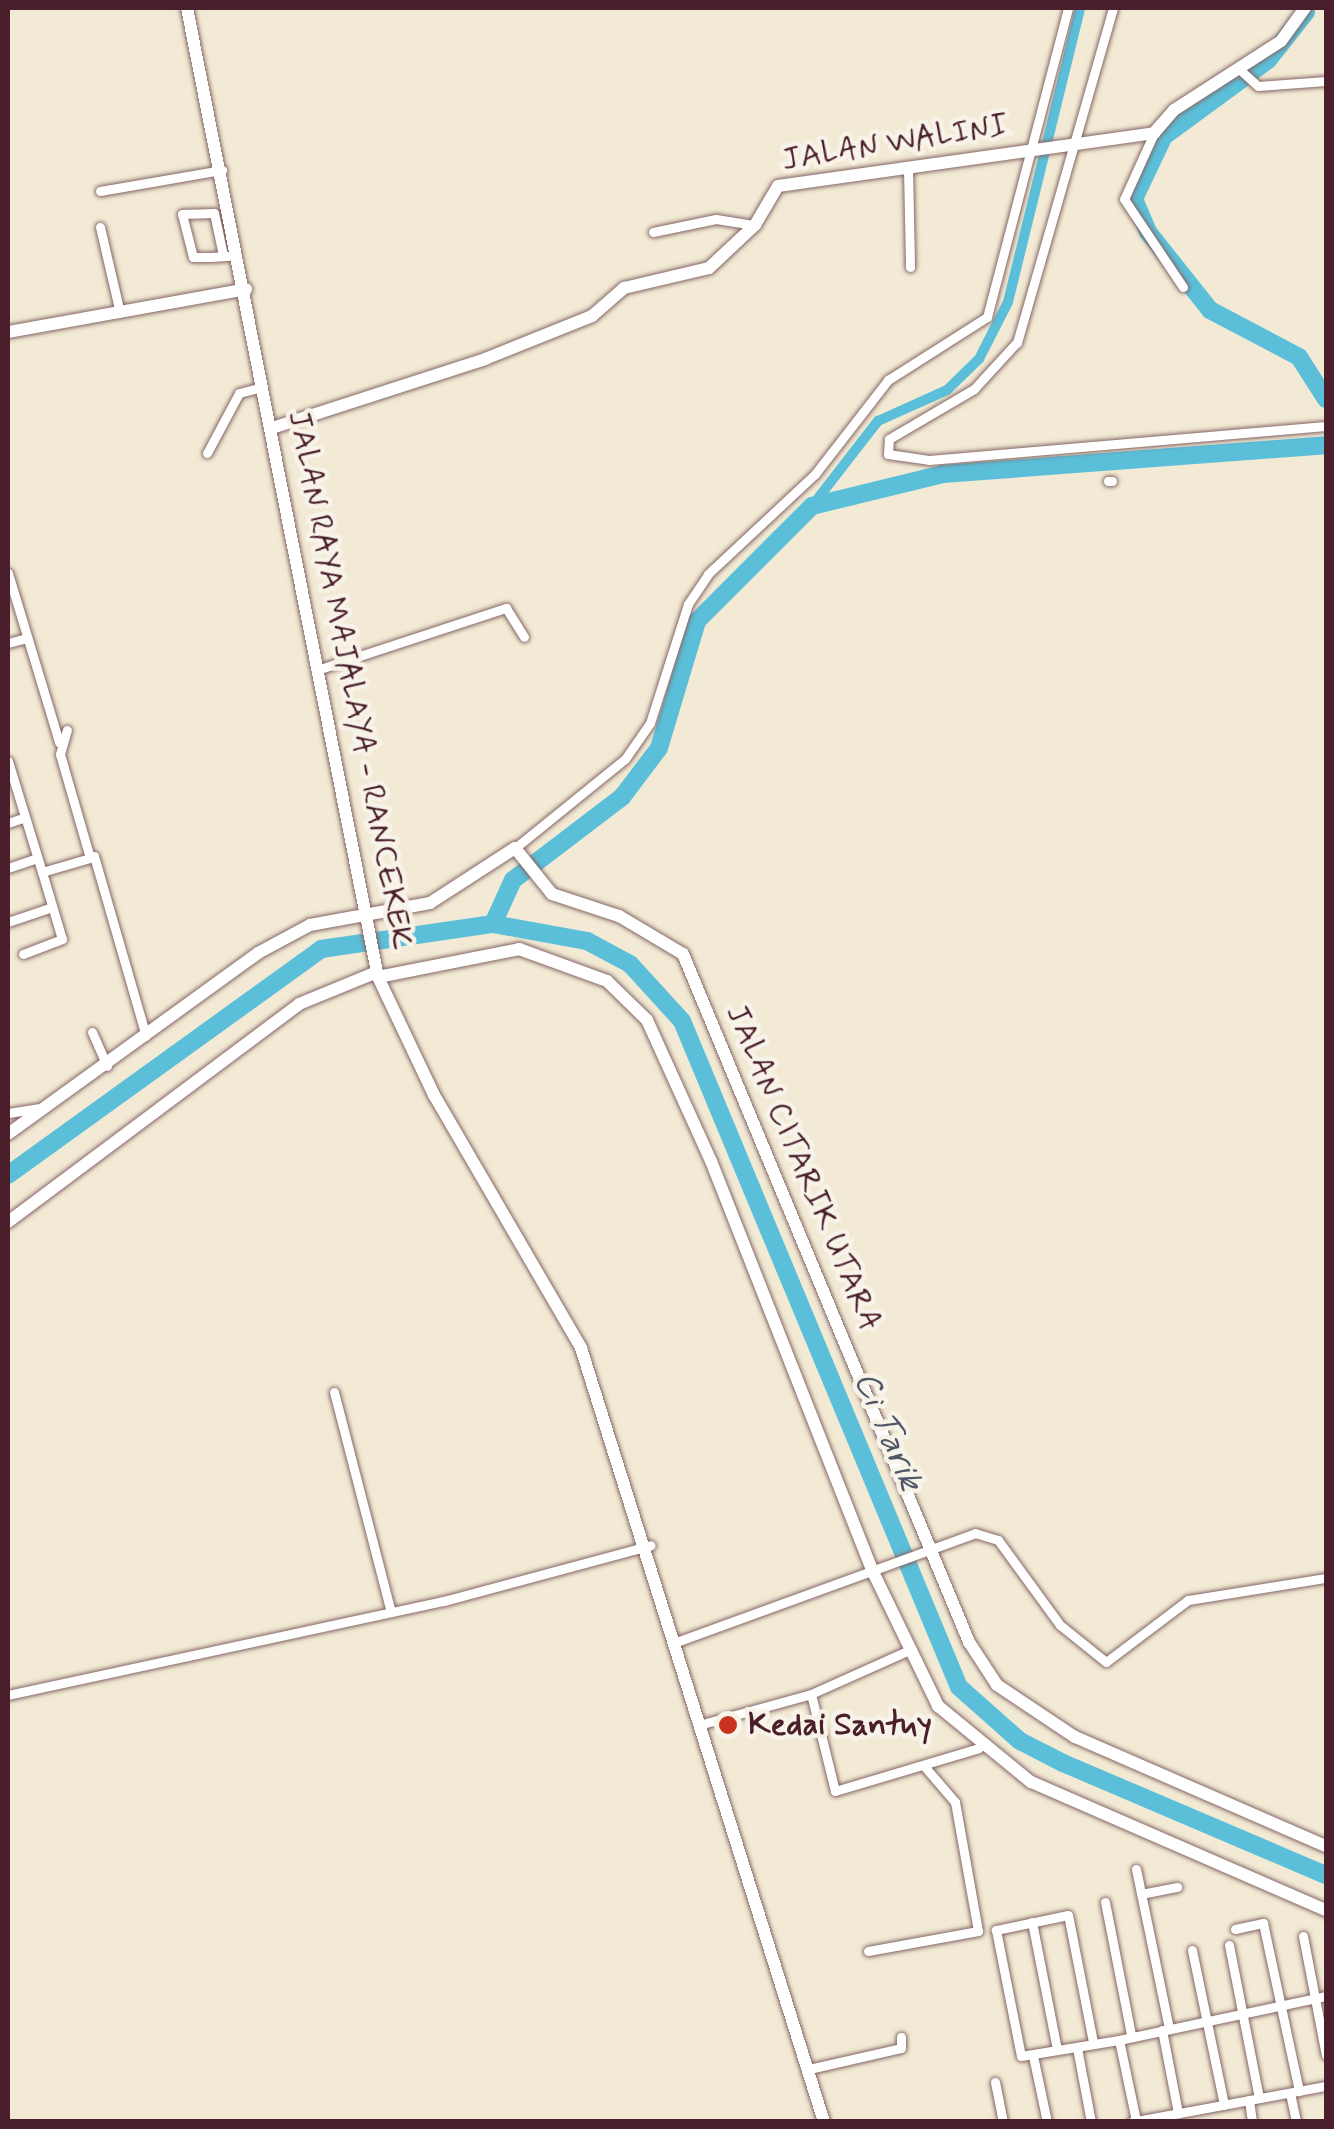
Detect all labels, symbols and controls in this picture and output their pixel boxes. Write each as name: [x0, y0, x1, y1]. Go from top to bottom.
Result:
street label: JALAN WALINI: [783, 107, 1007, 179]
street label: JALAN RAYA MAJALAYA - RANCEKEK: [278, 405, 422, 955]
street label: JALAN CITARIK UTARA: [718, 1003, 888, 1333]
water label: Ci Tarik: [846, 1370, 930, 1492]
place label: Kedai Santuy: [748, 1706, 932, 1744]
marker: Kedai Santuy: [717, 1714, 739, 1736]

